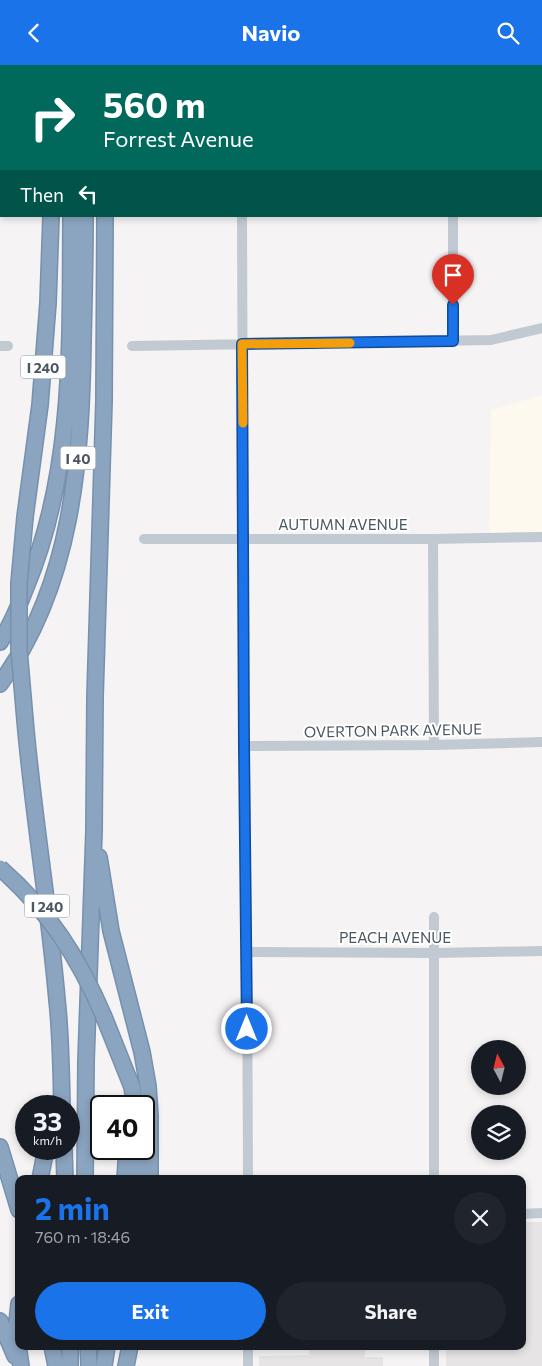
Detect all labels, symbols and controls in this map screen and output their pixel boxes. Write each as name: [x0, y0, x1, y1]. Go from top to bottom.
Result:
icon: back: [20, 19, 48, 47]
text: Navio: [241, 19, 301, 46]
icon: search: [494, 19, 522, 47]
text: 560 m: [103, 82, 205, 125]
icon: right: [20, 85, 85, 150]
text: Forrest Avenue: [103, 125, 254, 152]
icon: left: [74, 180, 102, 208]
text: Then: [20, 183, 64, 206]
pin: [432, 254, 474, 305]
icon: arrive: [439, 261, 467, 289]
road number: I 240: [20, 355, 66, 379]
road number: I 40: [60, 447, 96, 469]
street label: AUTUMN AVENUE: [278, 515, 408, 533]
street label: OVERTON PARK AVENUE: [304, 719, 482, 741]
road number: I 240: [24, 894, 70, 917]
street label: PEACH AVENUE: [339, 928, 451, 946]
position arrow: [220, 1002, 272, 1054]
north arrow: [471, 1040, 526, 1095]
map controls: [471, 1040, 526, 1160]
speed limit sign: 40: [90, 1095, 155, 1160]
button: layers: [471, 1105, 526, 1160]
text: 33: [33, 1106, 62, 1136]
text: km/h: [33, 1133, 62, 1147]
text: 2 min: [35, 1189, 110, 1226]
button: close: [454, 1192, 506, 1244]
text: 760 m · 18:46: [35, 1227, 130, 1246]
button: Exit: [35, 1282, 266, 1340]
button: Share: [276, 1282, 506, 1340]

